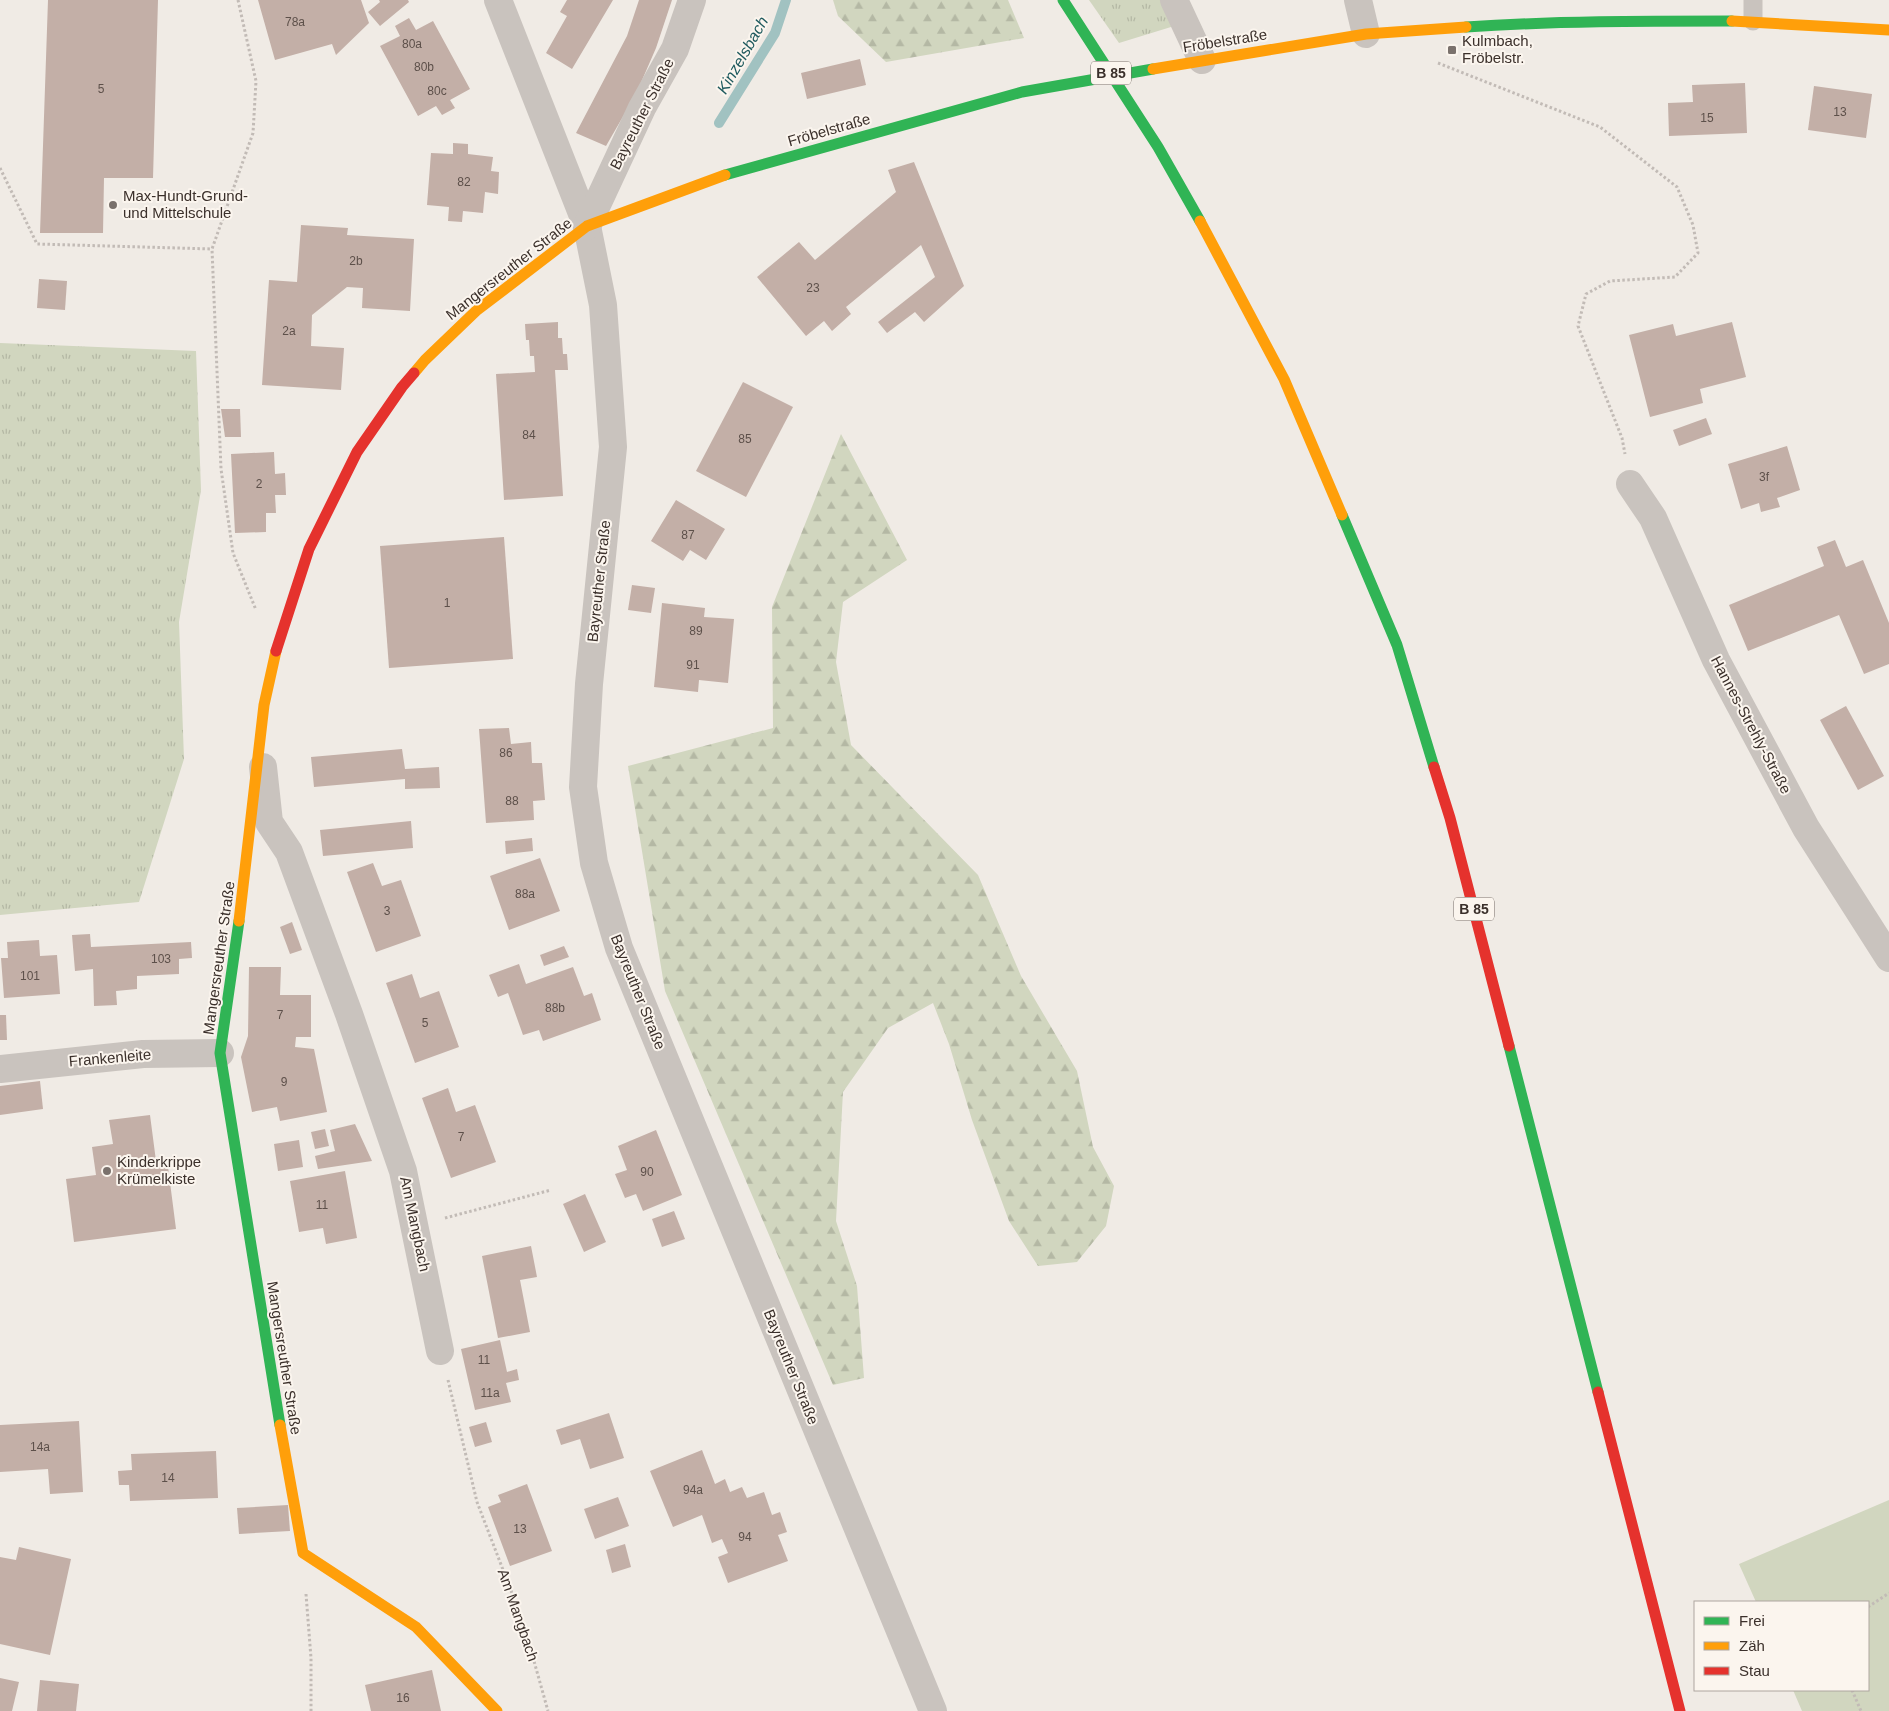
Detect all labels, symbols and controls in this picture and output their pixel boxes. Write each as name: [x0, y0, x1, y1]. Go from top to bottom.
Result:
water label: Kinzelsbach: [714, 14, 771, 97]
house number: 78a: [285, 15, 305, 29]
street label: Fröbelstraße: [1182, 25, 1268, 56]
place label: Kulmbach, Fröbelstr.: [1462, 32, 1533, 66]
house number: 80a: [402, 37, 422, 51]
marker: Kulmbach, Fröbelstr.: [1446, 44, 1458, 56]
street label: Bayreuther Straße: [606, 55, 677, 172]
house number: 80b: [414, 60, 434, 74]
road number: B 85: [1091, 62, 1131, 84]
house number: 5: [98, 82, 105, 96]
house number: 80c: [427, 84, 447, 98]
house number: 13: [1833, 105, 1847, 119]
street label: Fröbelstraße: [786, 110, 872, 149]
house number: 15: [1700, 111, 1714, 125]
house number: 82: [457, 175, 471, 189]
place label: Max-Hundt-Grund- und Mittelschule: [123, 187, 248, 221]
marker: Max-Hundt-Grund- und Mittelschule: [107, 199, 119, 211]
street label: Mangersreuther Straße: [442, 214, 575, 323]
house number: 2b: [349, 254, 363, 268]
house number: 23: [806, 281, 820, 295]
house number: 2a: [282, 324, 296, 338]
house number: 84: [522, 428, 536, 442]
house number: 85: [738, 432, 752, 446]
house number: 3f: [1759, 470, 1770, 484]
house number: 2: [256, 477, 263, 491]
street label: Bayreuther Straße: [584, 519, 613, 643]
house number: 87: [681, 528, 695, 542]
house number: 1: [444, 596, 451, 610]
house number: 89: [689, 624, 703, 638]
street label: Hannes-Strehly-Straße: [1708, 653, 1795, 796]
house number: 91: [686, 658, 700, 672]
house number: 86: [499, 746, 513, 760]
house number: 88: [505, 794, 519, 808]
street label: Mangersreuther Straße: [199, 880, 238, 1036]
house number: 88a: [515, 887, 535, 901]
road number: B 85: [1454, 898, 1494, 921]
house number: 3: [384, 904, 391, 918]
street label: Bayreuther Straße: [608, 932, 669, 1052]
house number: 103: [151, 952, 171, 966]
house number: 101: [20, 969, 40, 983]
house number: 88b: [545, 1001, 565, 1015]
house number: 7: [277, 1008, 284, 1022]
house number: 5: [422, 1016, 429, 1030]
street label: Frankenleite: [68, 1045, 152, 1070]
house number: 9: [281, 1075, 288, 1089]
house number: 7: [458, 1130, 465, 1144]
place label: Kinderkrippe Krümelkiste: [117, 1153, 201, 1187]
marker: Kinderkrippe Krümelkiste: [101, 1165, 113, 1177]
house number: 90: [640, 1165, 654, 1179]
street label: Am Mangbach: [397, 1175, 434, 1273]
house number: 11: [316, 1198, 329, 1212]
street label: Mangersreuther Straße: [264, 1280, 305, 1436]
street label: Bayreuther Straße: [761, 1307, 822, 1427]
house number: 11: [478, 1353, 491, 1367]
house number: 11a: [480, 1386, 500, 1400]
house number: 14a: [30, 1440, 50, 1454]
house number: 14: [161, 1471, 175, 1485]
house number: 94a: [683, 1483, 703, 1497]
house number: 13: [513, 1522, 527, 1536]
house number: 94: [738, 1530, 752, 1544]
street label: Am Mangbach: [495, 1566, 542, 1663]
legend: [1694, 1601, 1869, 1691]
text: Frei: [1739, 1612, 1765, 1629]
text: Zäh: [1739, 1637, 1765, 1654]
text: Stau: [1739, 1662, 1770, 1679]
house number: 16: [396, 1691, 410, 1705]

